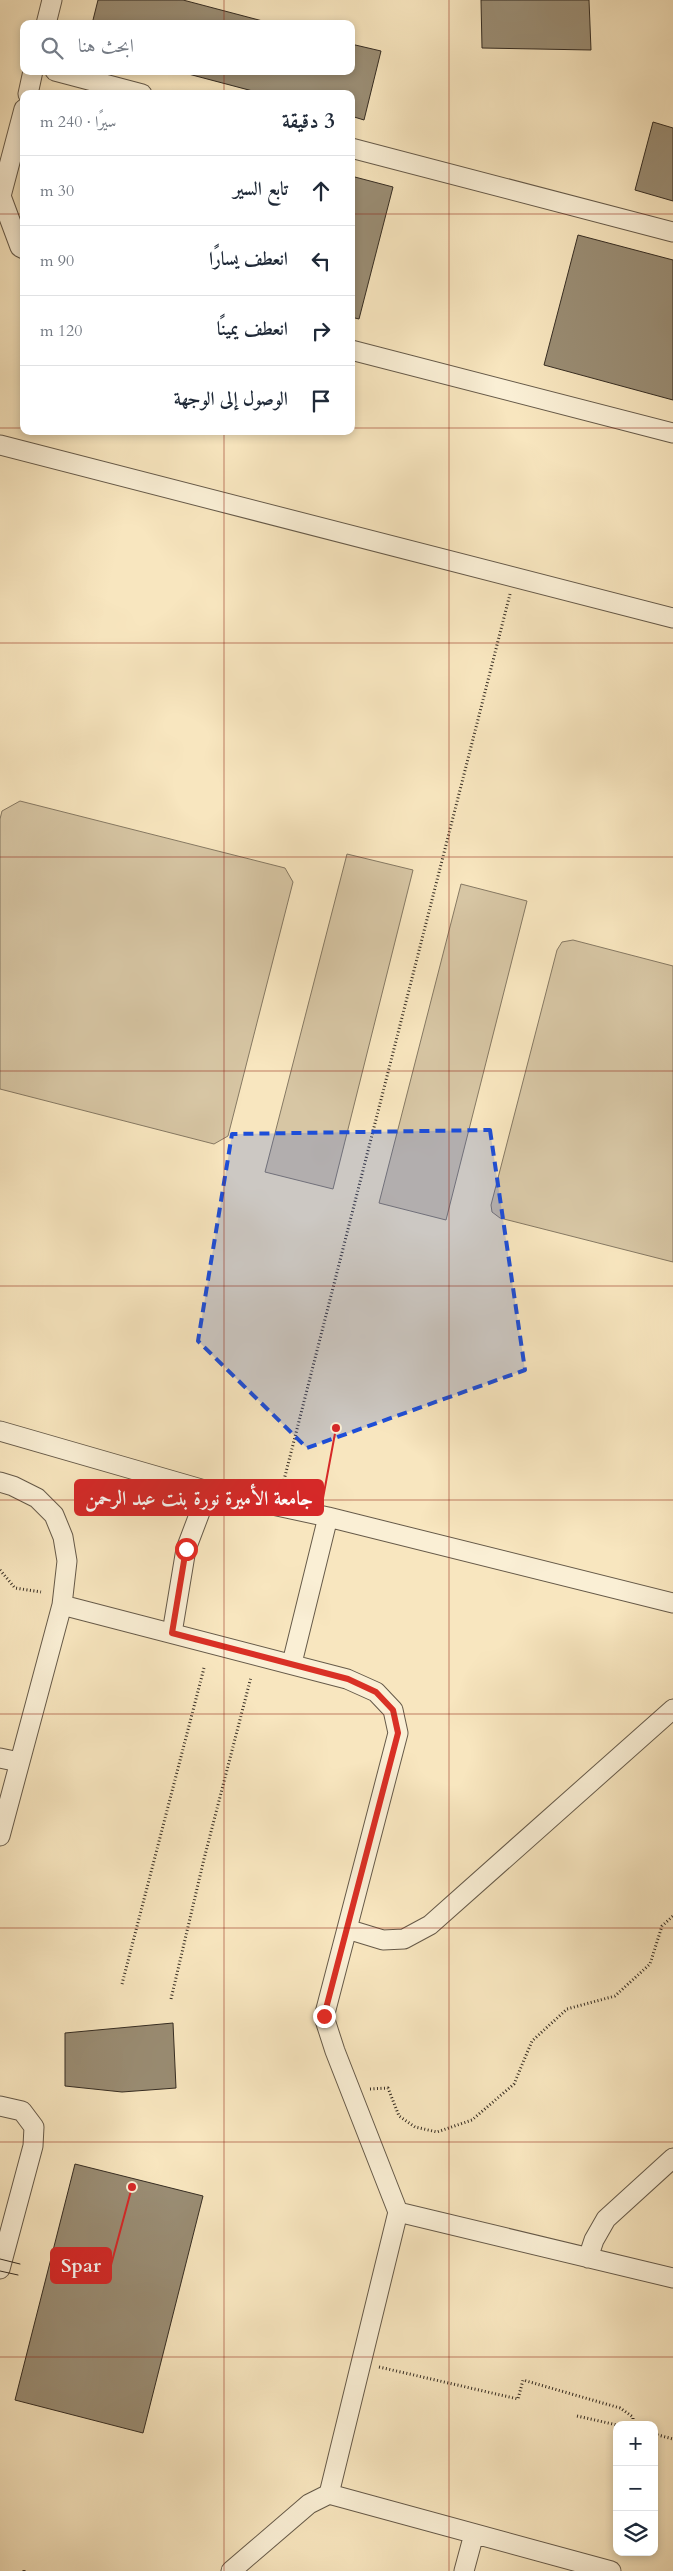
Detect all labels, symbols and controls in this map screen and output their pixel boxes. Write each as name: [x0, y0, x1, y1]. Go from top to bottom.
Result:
search box: [20, 20, 355, 75]
text: ابحث هنا: [78, 33, 134, 59]
icon: search: [38, 34, 66, 62]
text: 3 دقيقة: [282, 107, 335, 136]
text: سيرًا · 240 m: [40, 111, 116, 133]
text: تابع السير: [233, 176, 288, 202]
icon: ahead: [307, 177, 335, 205]
text: 30 m: [40, 180, 74, 202]
text: انعطف يسارًا: [209, 246, 288, 272]
icon: left: [307, 247, 335, 275]
text: 90 m: [40, 250, 74, 272]
text: انعطف يمينًا: [217, 316, 288, 342]
icon: right: [307, 317, 335, 345]
text: 120 m: [40, 320, 82, 342]
text: الوصول إلى الوجهة: [174, 386, 288, 412]
icon: arrive: [307, 387, 335, 415]
callout: جامعة الأميرة نورة بنت عبد الرحمن: [75, 1480, 323, 1515]
text: جامعة الأميرة نورة بنت عبد الرحمن: [85, 1483, 313, 1512]
route start: [175, 1538, 198, 1561]
route end: [313, 2005, 336, 2028]
callout: Spar: [51, 2248, 111, 2283]
text: Spar: [61, 2252, 102, 2279]
map controls: [613, 2421, 658, 2556]
button: +: [613, 2421, 658, 2466]
button: −: [613, 2466, 658, 2511]
button: layers: [613, 2511, 658, 2556]

